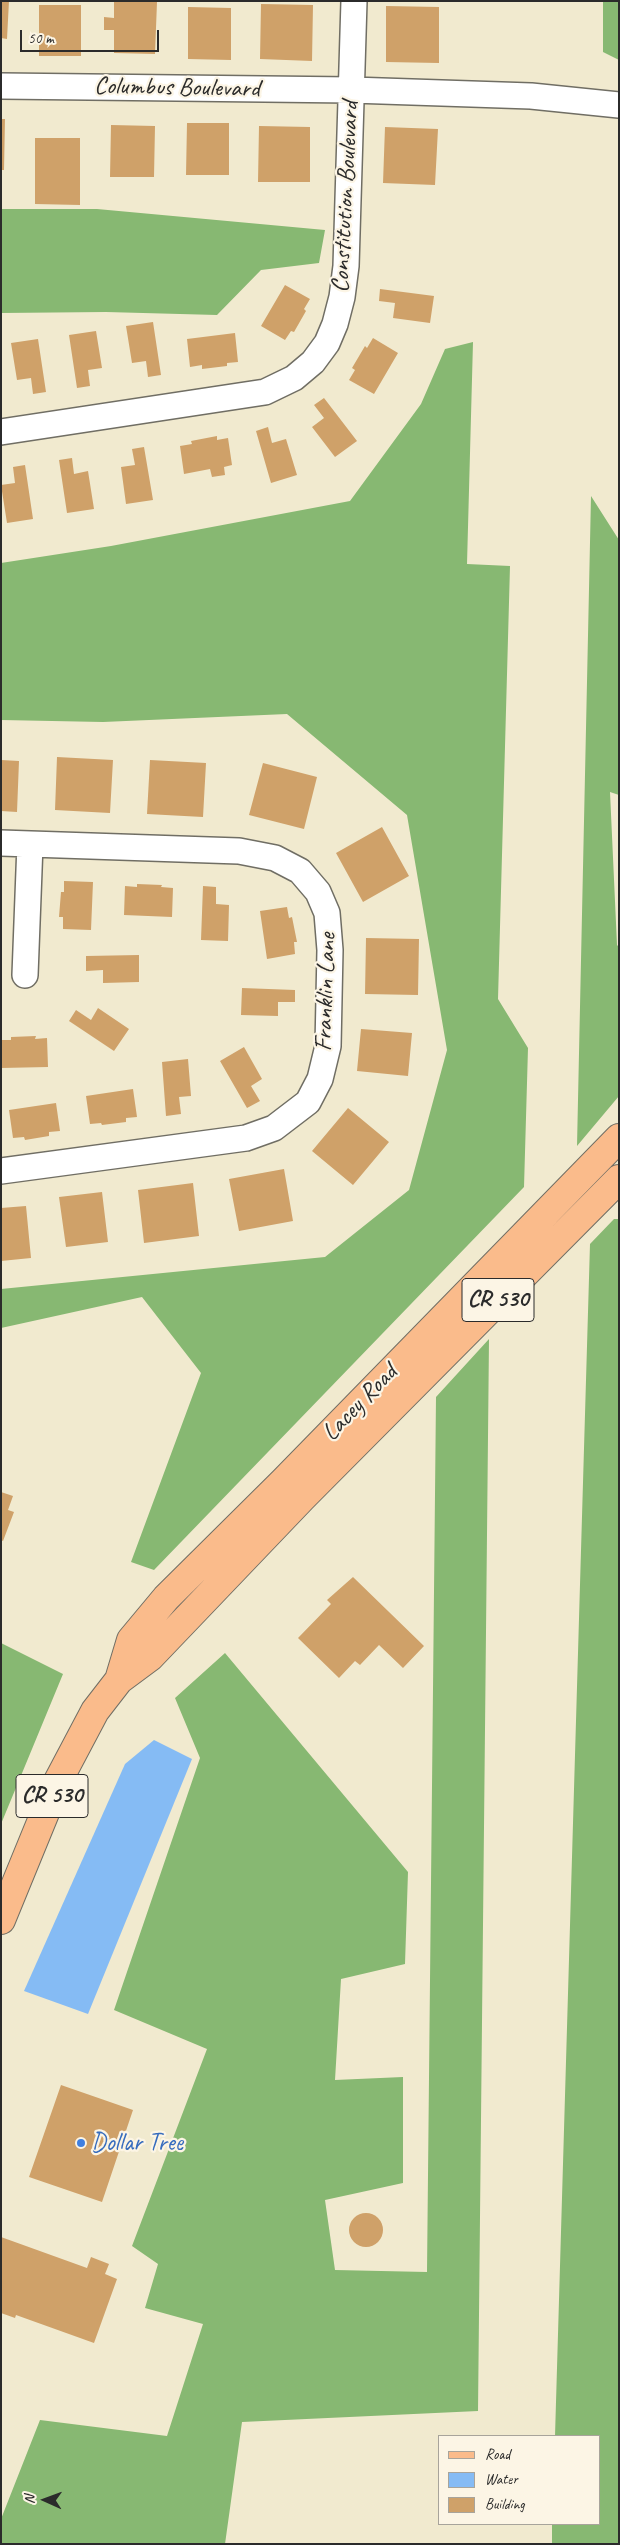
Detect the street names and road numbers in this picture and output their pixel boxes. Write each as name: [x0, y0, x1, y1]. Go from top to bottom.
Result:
street label: Columbus Boulevard: [94, 72, 260, 104]
street label: Constitution Boulevard: [326, 101, 366, 293]
street label: Franklin Lane: [309, 932, 343, 1052]
road number: CR 530: [462, 1278, 534, 1322]
street label: Lacey Road: [316, 1358, 404, 1448]
road number: CR 530: [16, 1774, 88, 1818]

